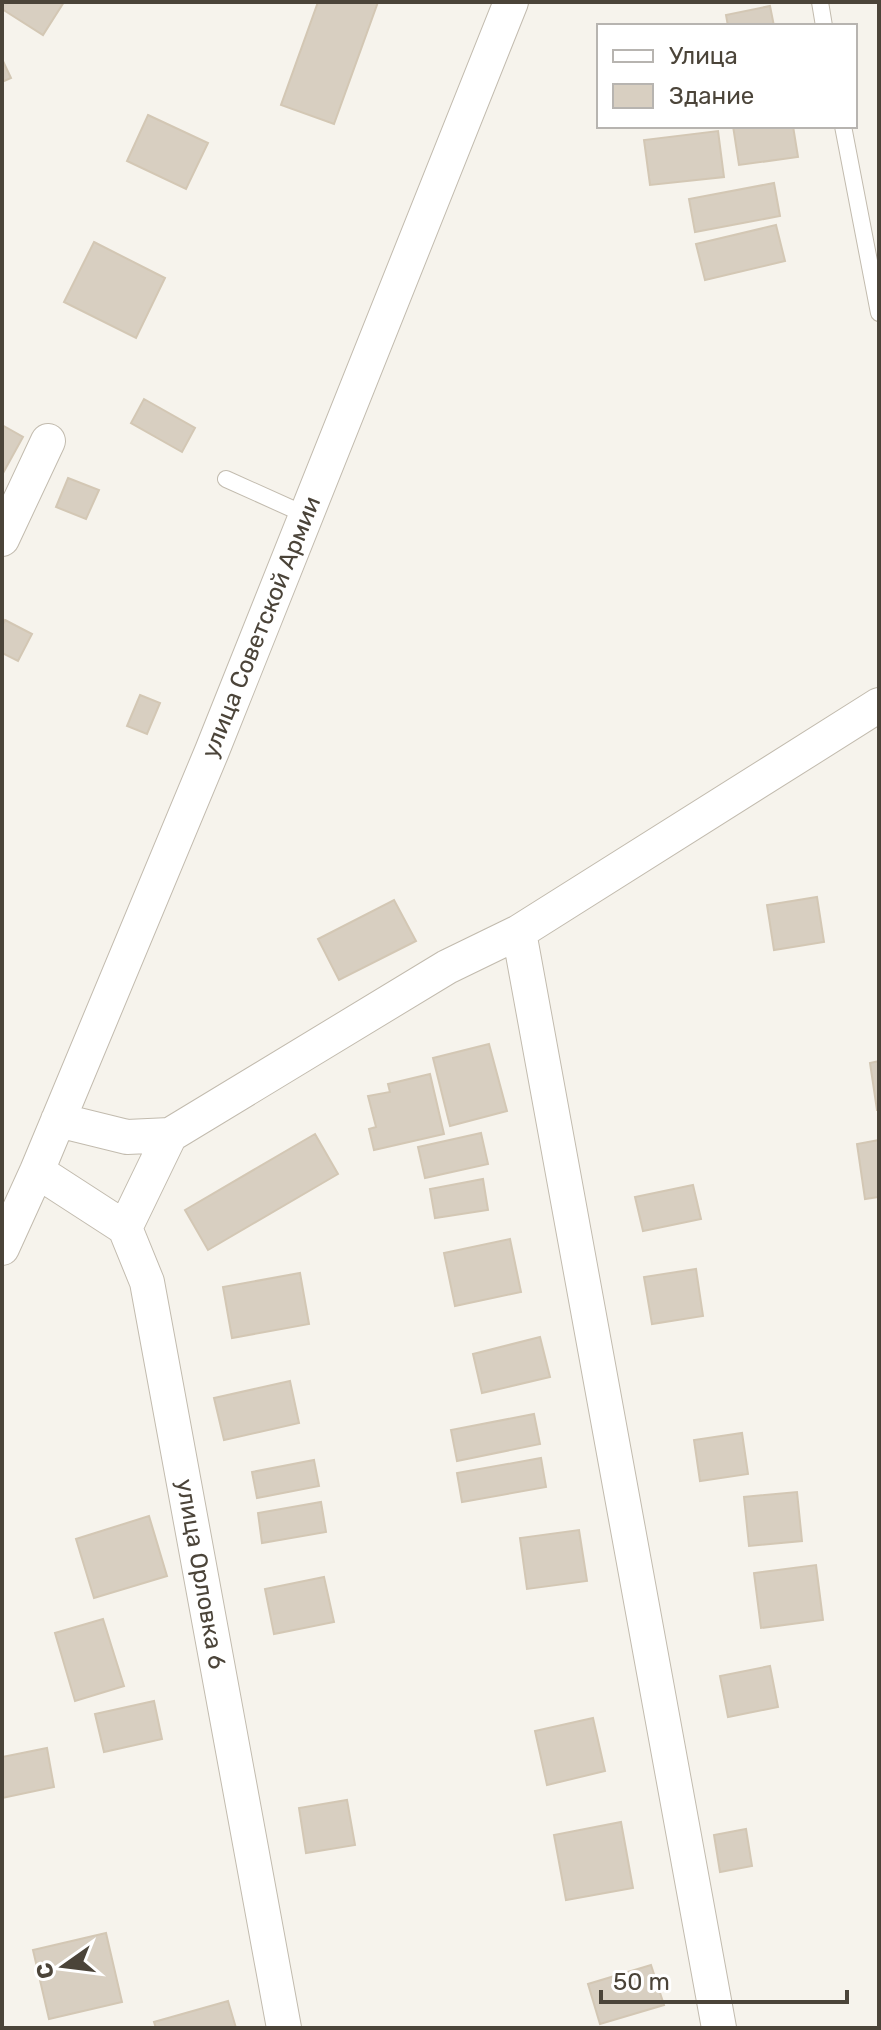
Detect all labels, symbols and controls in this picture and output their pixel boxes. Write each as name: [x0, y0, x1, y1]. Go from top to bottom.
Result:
legend: [597, 24, 857, 128]
text: Улица: [669, 42, 738, 70]
text: Здание: [669, 82, 754, 110]
street label: улица Советской Армии: [196, 492, 326, 762]
street label: улица Орловка 6: [170, 1477, 232, 1671]
north arrow: [24, 1926, 104, 2006]
scale bar: [601, 1954, 847, 2004]
text: С: [30, 1960, 60, 1981]
text: 50 m: [613, 1968, 670, 1996]

